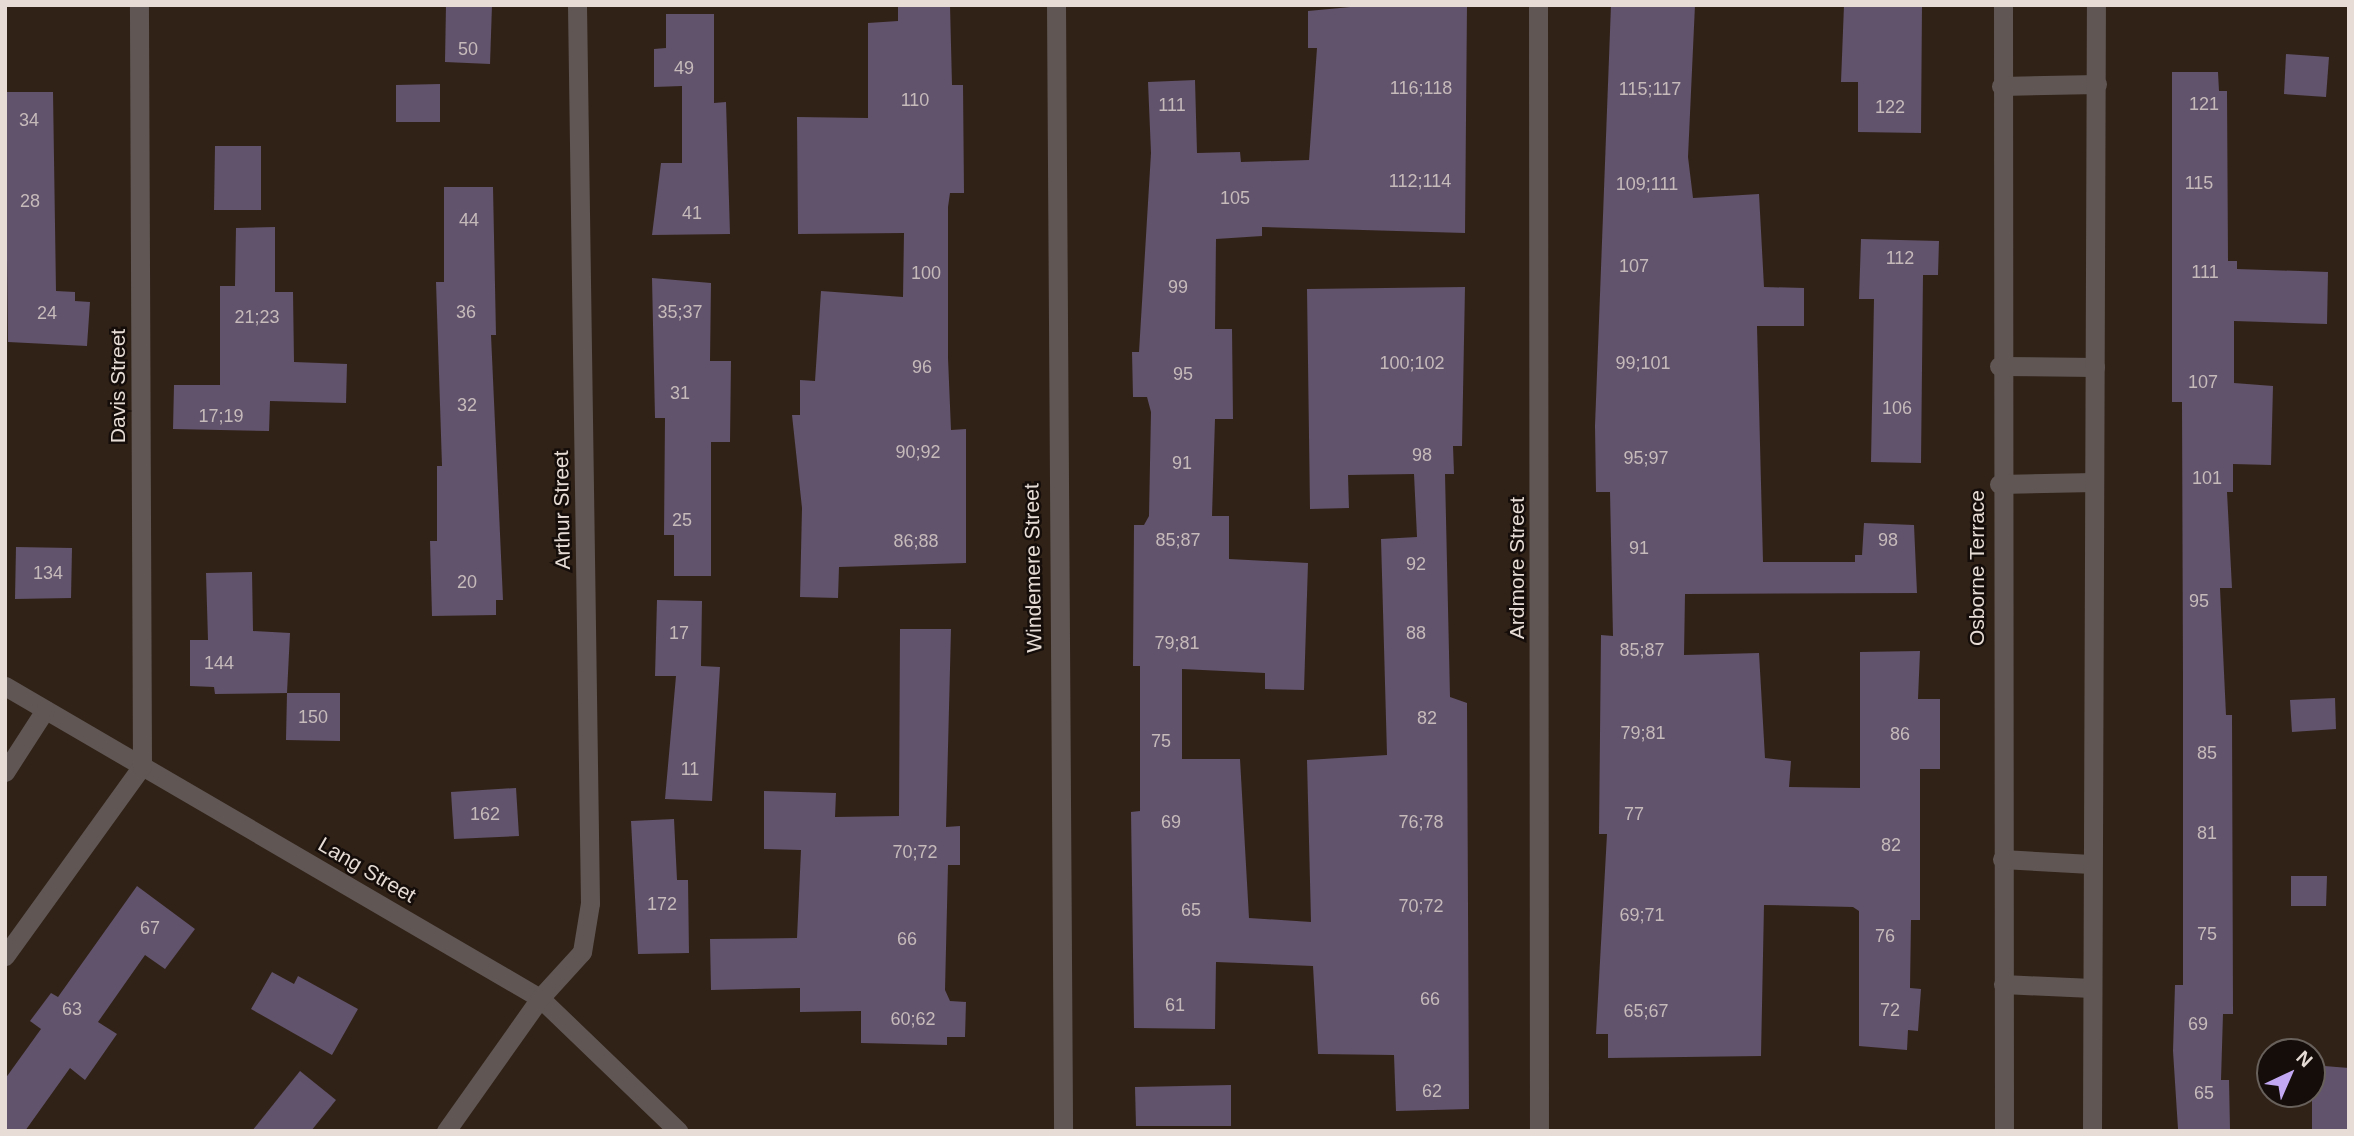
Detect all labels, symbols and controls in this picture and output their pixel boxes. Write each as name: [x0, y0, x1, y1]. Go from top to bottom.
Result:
house number: 50: [458, 38, 478, 60]
house number: 49: [674, 57, 694, 79]
house number: 116;118: [1390, 77, 1452, 99]
house number: 115;117: [1619, 78, 1681, 100]
house number: 110: [901, 89, 929, 111]
house number: 121: [2189, 93, 2219, 115]
house number: 111: [1158, 94, 1186, 116]
house number: 122: [1875, 96, 1905, 118]
house number: 34: [19, 109, 39, 131]
house number: 112;114: [1389, 170, 1451, 192]
house number: 115: [2185, 172, 2213, 194]
house number: 109;111: [1616, 173, 1678, 195]
house number: 105: [1220, 187, 1250, 209]
house number: 28: [20, 190, 40, 212]
house number: 41: [682, 202, 702, 224]
house number: 44: [459, 209, 479, 231]
house number: 112: [1886, 247, 1914, 269]
house number: 107: [1619, 255, 1649, 277]
house number: 111: [2191, 261, 2219, 283]
house number: 100: [911, 262, 941, 284]
house number: 99: [1168, 276, 1188, 298]
house number: 36: [456, 301, 476, 323]
house number: 35;37: [657, 301, 703, 323]
house number: 24: [37, 302, 57, 324]
house number: 21;23: [234, 306, 280, 328]
street label: Davis Street: [105, 329, 131, 443]
house number: 100;102: [1379, 352, 1445, 374]
house number: 99;101: [1615, 352, 1671, 374]
house number: 96: [912, 356, 932, 378]
house number: 95: [1173, 363, 1193, 385]
house number: 107: [2188, 371, 2218, 393]
house number: 31: [670, 382, 690, 404]
house number: 32: [457, 394, 477, 416]
house number: 106: [1882, 397, 1912, 419]
house number: 17;19: [198, 405, 244, 427]
house number: 90;92: [895, 441, 941, 463]
house number: 98: [1412, 444, 1432, 466]
house number: 95;97: [1623, 447, 1669, 469]
street label: Arthur Street: [548, 450, 576, 570]
house number: 91: [1172, 452, 1192, 474]
house number: 101: [2192, 467, 2222, 489]
street label: Windemere Street: [1019, 483, 1047, 653]
street label: Osborne Terrace: [1964, 490, 1990, 646]
street label: Ardmore Street: [1504, 497, 1530, 639]
house number: 25: [672, 509, 692, 531]
house number: 85;87: [1155, 529, 1201, 551]
house number: 98: [1878, 529, 1898, 551]
house number: 86;88: [893, 530, 939, 552]
house number: 91: [1629, 537, 1649, 559]
house number: 92: [1406, 553, 1426, 575]
house number: 134: [33, 562, 63, 584]
house number: 20: [457, 571, 477, 593]
house number: 95: [2189, 590, 2209, 612]
house number: 17: [669, 622, 689, 644]
house number: 88: [1406, 622, 1426, 644]
house number: 79;81: [1154, 632, 1200, 654]
house number: 85;87: [1619, 639, 1665, 661]
house number: 144: [204, 652, 234, 674]
house number: 150: [298, 706, 328, 728]
house number: 82: [1417, 707, 1437, 729]
house number: 79;81: [1620, 722, 1666, 744]
house number: 86: [1890, 723, 1910, 745]
house number: 75: [1151, 730, 1171, 752]
house number: 85: [2197, 742, 2217, 764]
house number: 11: [681, 758, 699, 780]
house number: 162: [470, 803, 500, 825]
house number: 77: [1624, 803, 1644, 825]
house number: 69: [1161, 811, 1181, 833]
house number: 76;78: [1398, 811, 1444, 833]
house number: 81: [2197, 822, 2217, 844]
street label: Lang Street: [314, 832, 420, 908]
house number: 82: [1881, 834, 1901, 856]
house number: 70;72: [892, 841, 938, 863]
house number: 172: [647, 893, 677, 915]
house number: 70;72: [1398, 895, 1444, 917]
house number: 65: [1181, 899, 1201, 921]
house number: 69;71: [1619, 904, 1665, 926]
house number: 67: [140, 917, 160, 939]
house number: 75: [2197, 923, 2217, 945]
house number: 76: [1875, 925, 1895, 947]
house number: 66: [897, 928, 917, 950]
house number: 66: [1420, 988, 1440, 1010]
house number: 61: [1165, 994, 1185, 1016]
house number: 63: [62, 998, 82, 1020]
house number: 72: [1880, 999, 1900, 1021]
house number: 65;67: [1623, 1000, 1669, 1022]
house number: 60;62: [890, 1008, 936, 1030]
house number: 69: [2188, 1013, 2208, 1035]
north arrow: [2256, 1038, 2326, 1108]
text: N: [2292, 1047, 2317, 1071]
house number: 62: [1422, 1080, 1442, 1102]
house number: 65: [2194, 1082, 2214, 1104]

